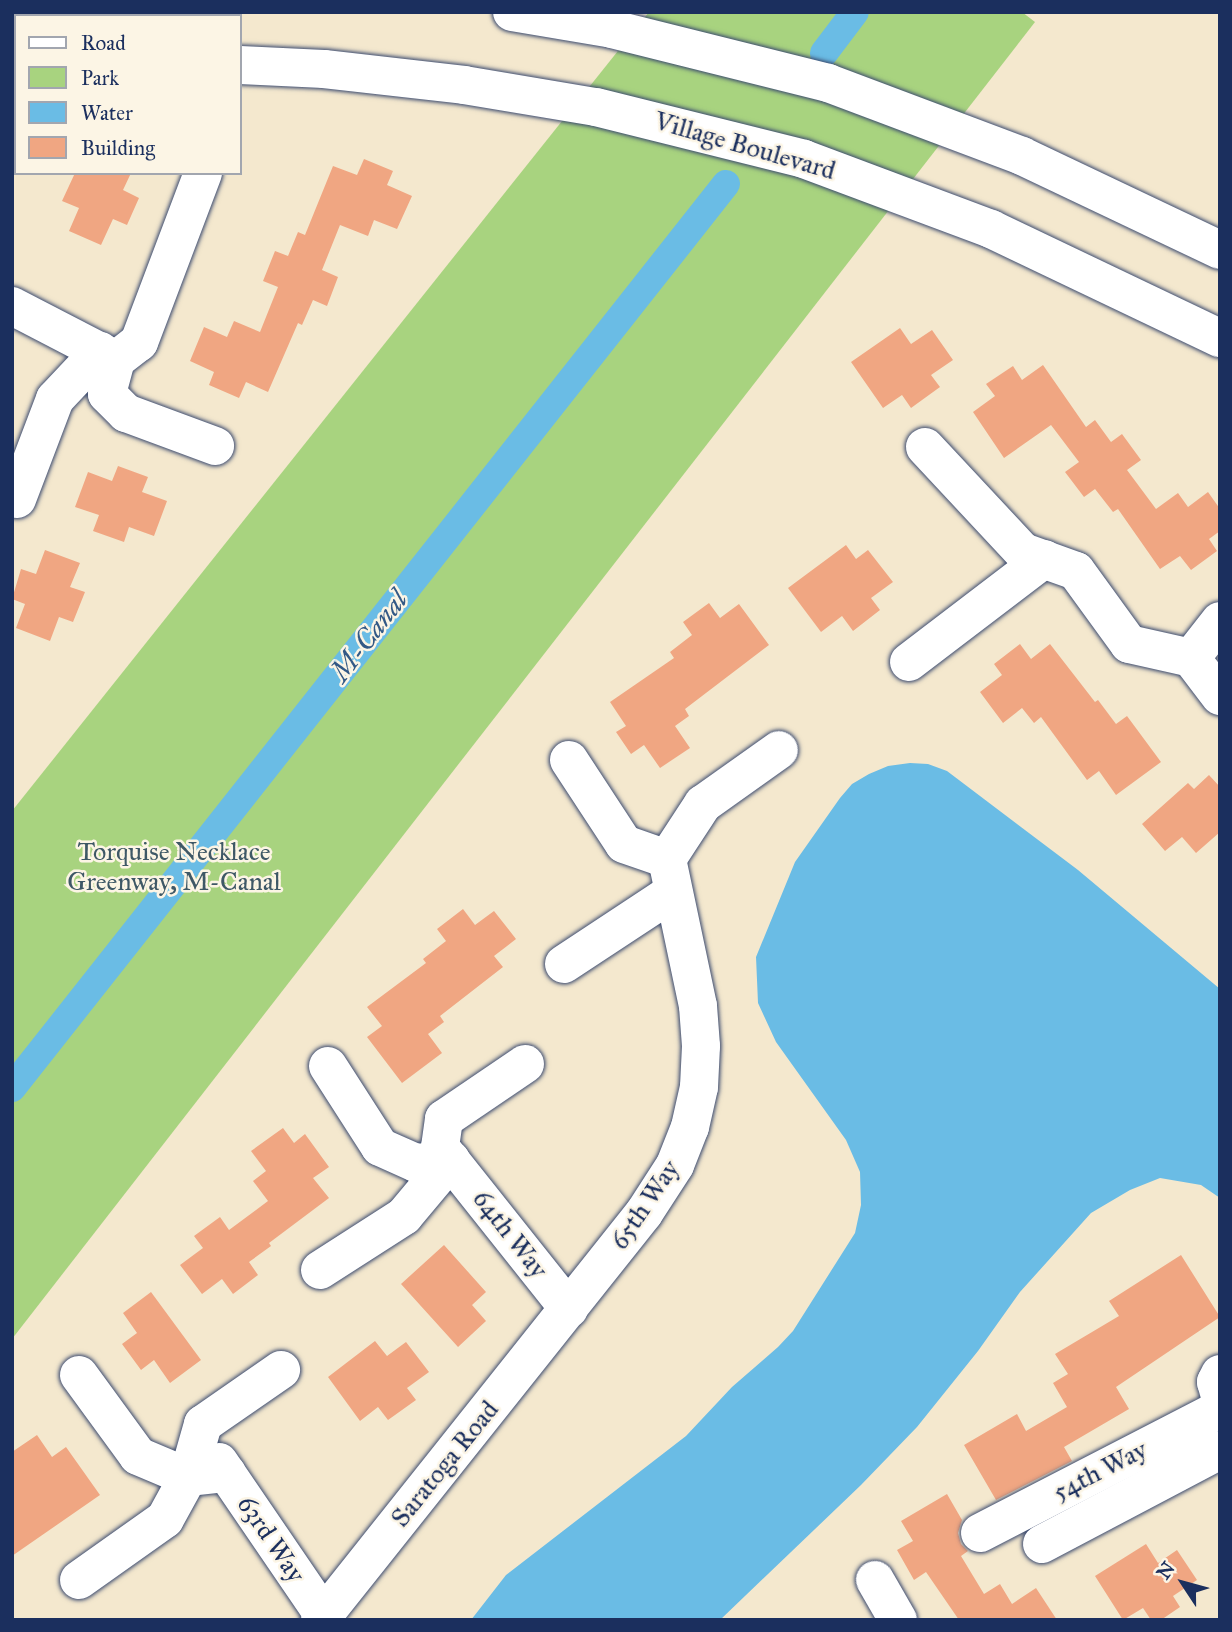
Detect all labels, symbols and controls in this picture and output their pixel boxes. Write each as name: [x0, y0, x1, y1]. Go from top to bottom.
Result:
legend: [14, 14, 242, 175]
text: Road: [81, 30, 126, 56]
text: Park: [81, 65, 119, 91]
text: Water: [81, 100, 133, 126]
street label: Village Boulevard: [651, 105, 839, 187]
text: Building: [81, 135, 155, 161]
water label: M-Canal: [323, 584, 415, 688]
park label: Torquise Necklace Greenway, M-Canal: [67, 836, 281, 898]
street label: 65th Way: [604, 1154, 686, 1256]
street label: 64th Way: [466, 1184, 554, 1284]
street label: Saratoga Road: [385, 1395, 505, 1533]
street label: 54th Way: [1048, 1434, 1152, 1508]
street label: 63rd Way: [231, 1490, 311, 1588]
north arrow: [1148, 1548, 1218, 1618]
text: N: [1152, 1557, 1180, 1584]

